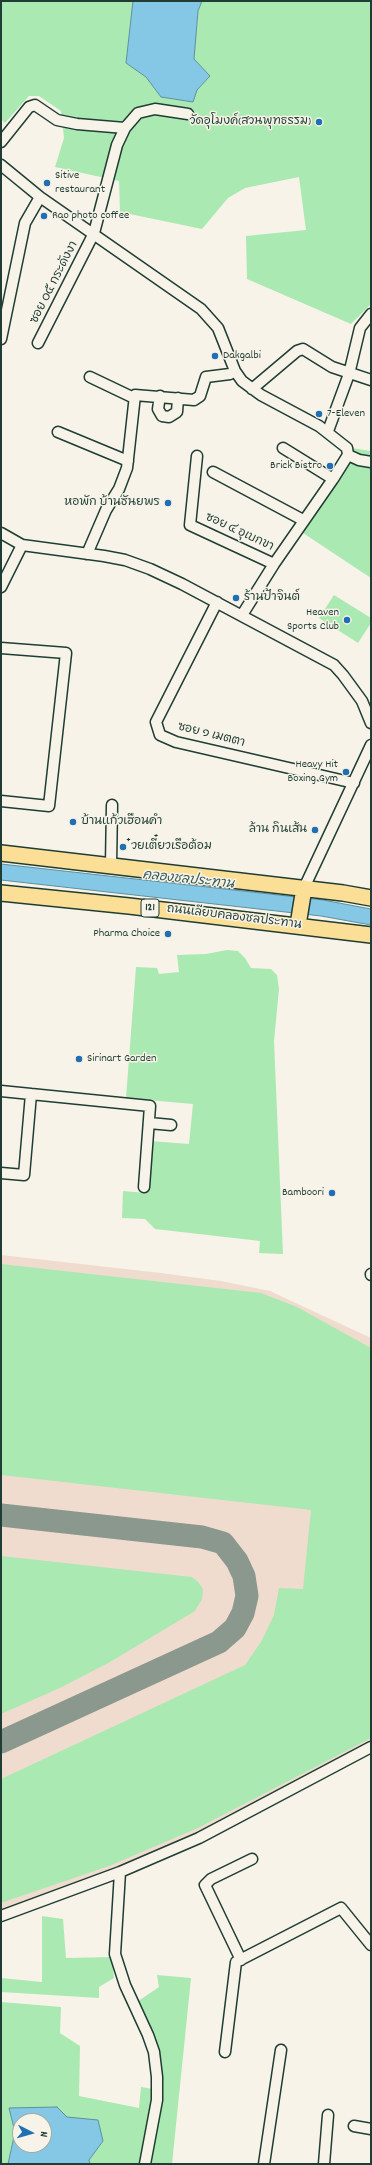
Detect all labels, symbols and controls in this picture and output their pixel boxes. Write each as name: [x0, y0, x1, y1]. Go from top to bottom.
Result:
place label: วัดอุโมงค์(สวนพุทธรรม): [190, 115, 311, 129]
marker: วัดอุโมงค์(สวนพุทธรรม): [314, 117, 324, 127]
place label: Sitive restaurant: [55, 169, 105, 197]
marker: Sitive restaurant: [42, 178, 52, 188]
place label: Rao photo coffee: [52, 209, 129, 223]
marker: Rao photo coffee: [39, 211, 49, 221]
street label: ซอย ๐๕ กระดังงา: [28, 239, 82, 327]
place label: Dakgalbi: [223, 349, 261, 363]
marker: Dakgalbi: [210, 351, 220, 361]
place label: 7-Eleven: [327, 407, 365, 421]
marker: 7-Eleven: [314, 409, 324, 419]
place label: Brick Bistro: [270, 459, 322, 473]
marker: Brick Bistro: [325, 461, 335, 471]
place label: หอพัก บ้านธันยพร: [64, 496, 160, 510]
marker: หอพัก บ้านธันยพร: [163, 498, 173, 508]
street label: ซอย ๔ อุเบกขา: [202, 511, 276, 555]
place label: ร้านป้าจินต์: [244, 591, 300, 605]
marker: ร้านป้าจินต์: [231, 593, 241, 603]
place label: Heaven Sports Club: [287, 606, 339, 634]
marker: Heaven Sports Club: [342, 615, 352, 625]
street label: ซอย ๑ เมตตา: [176, 721, 246, 751]
place label: Heavy Hit Boxing Gym: [288, 758, 338, 786]
marker: Heavy Hit Boxing Gym: [341, 767, 351, 777]
place label: บ้านแก้วเฮือนคำ: [81, 815, 162, 829]
marker: บ้านแก้วเฮือนคำ: [68, 817, 78, 827]
place label: ล้าน กินเส้น: [249, 823, 307, 837]
marker: ล้าน กินเส้น: [310, 825, 320, 835]
place label: ๋วยเตี๋ยวเรือต้อม: [131, 840, 212, 854]
marker: ๋วยเตี๋ยวเรือต้อม: [118, 842, 128, 852]
water label: คลองชลประทาน: [142, 868, 234, 894]
road number: 121: [141, 899, 159, 917]
street label: ถนนเลียบคลองชลประทาน: [166, 903, 302, 933]
place label: Pharma Choice: [93, 927, 160, 941]
marker: Pharma Choice: [163, 929, 173, 939]
place label: Sirinart Garden: [87, 1052, 157, 1066]
marker: Sirinart Garden: [74, 1054, 84, 1064]
place label: Bamboori: [282, 1186, 324, 1200]
marker: Bamboori: [327, 1188, 337, 1198]
north arrow: [12, 2113, 52, 2153]
text: N: [35, 2131, 51, 2138]

